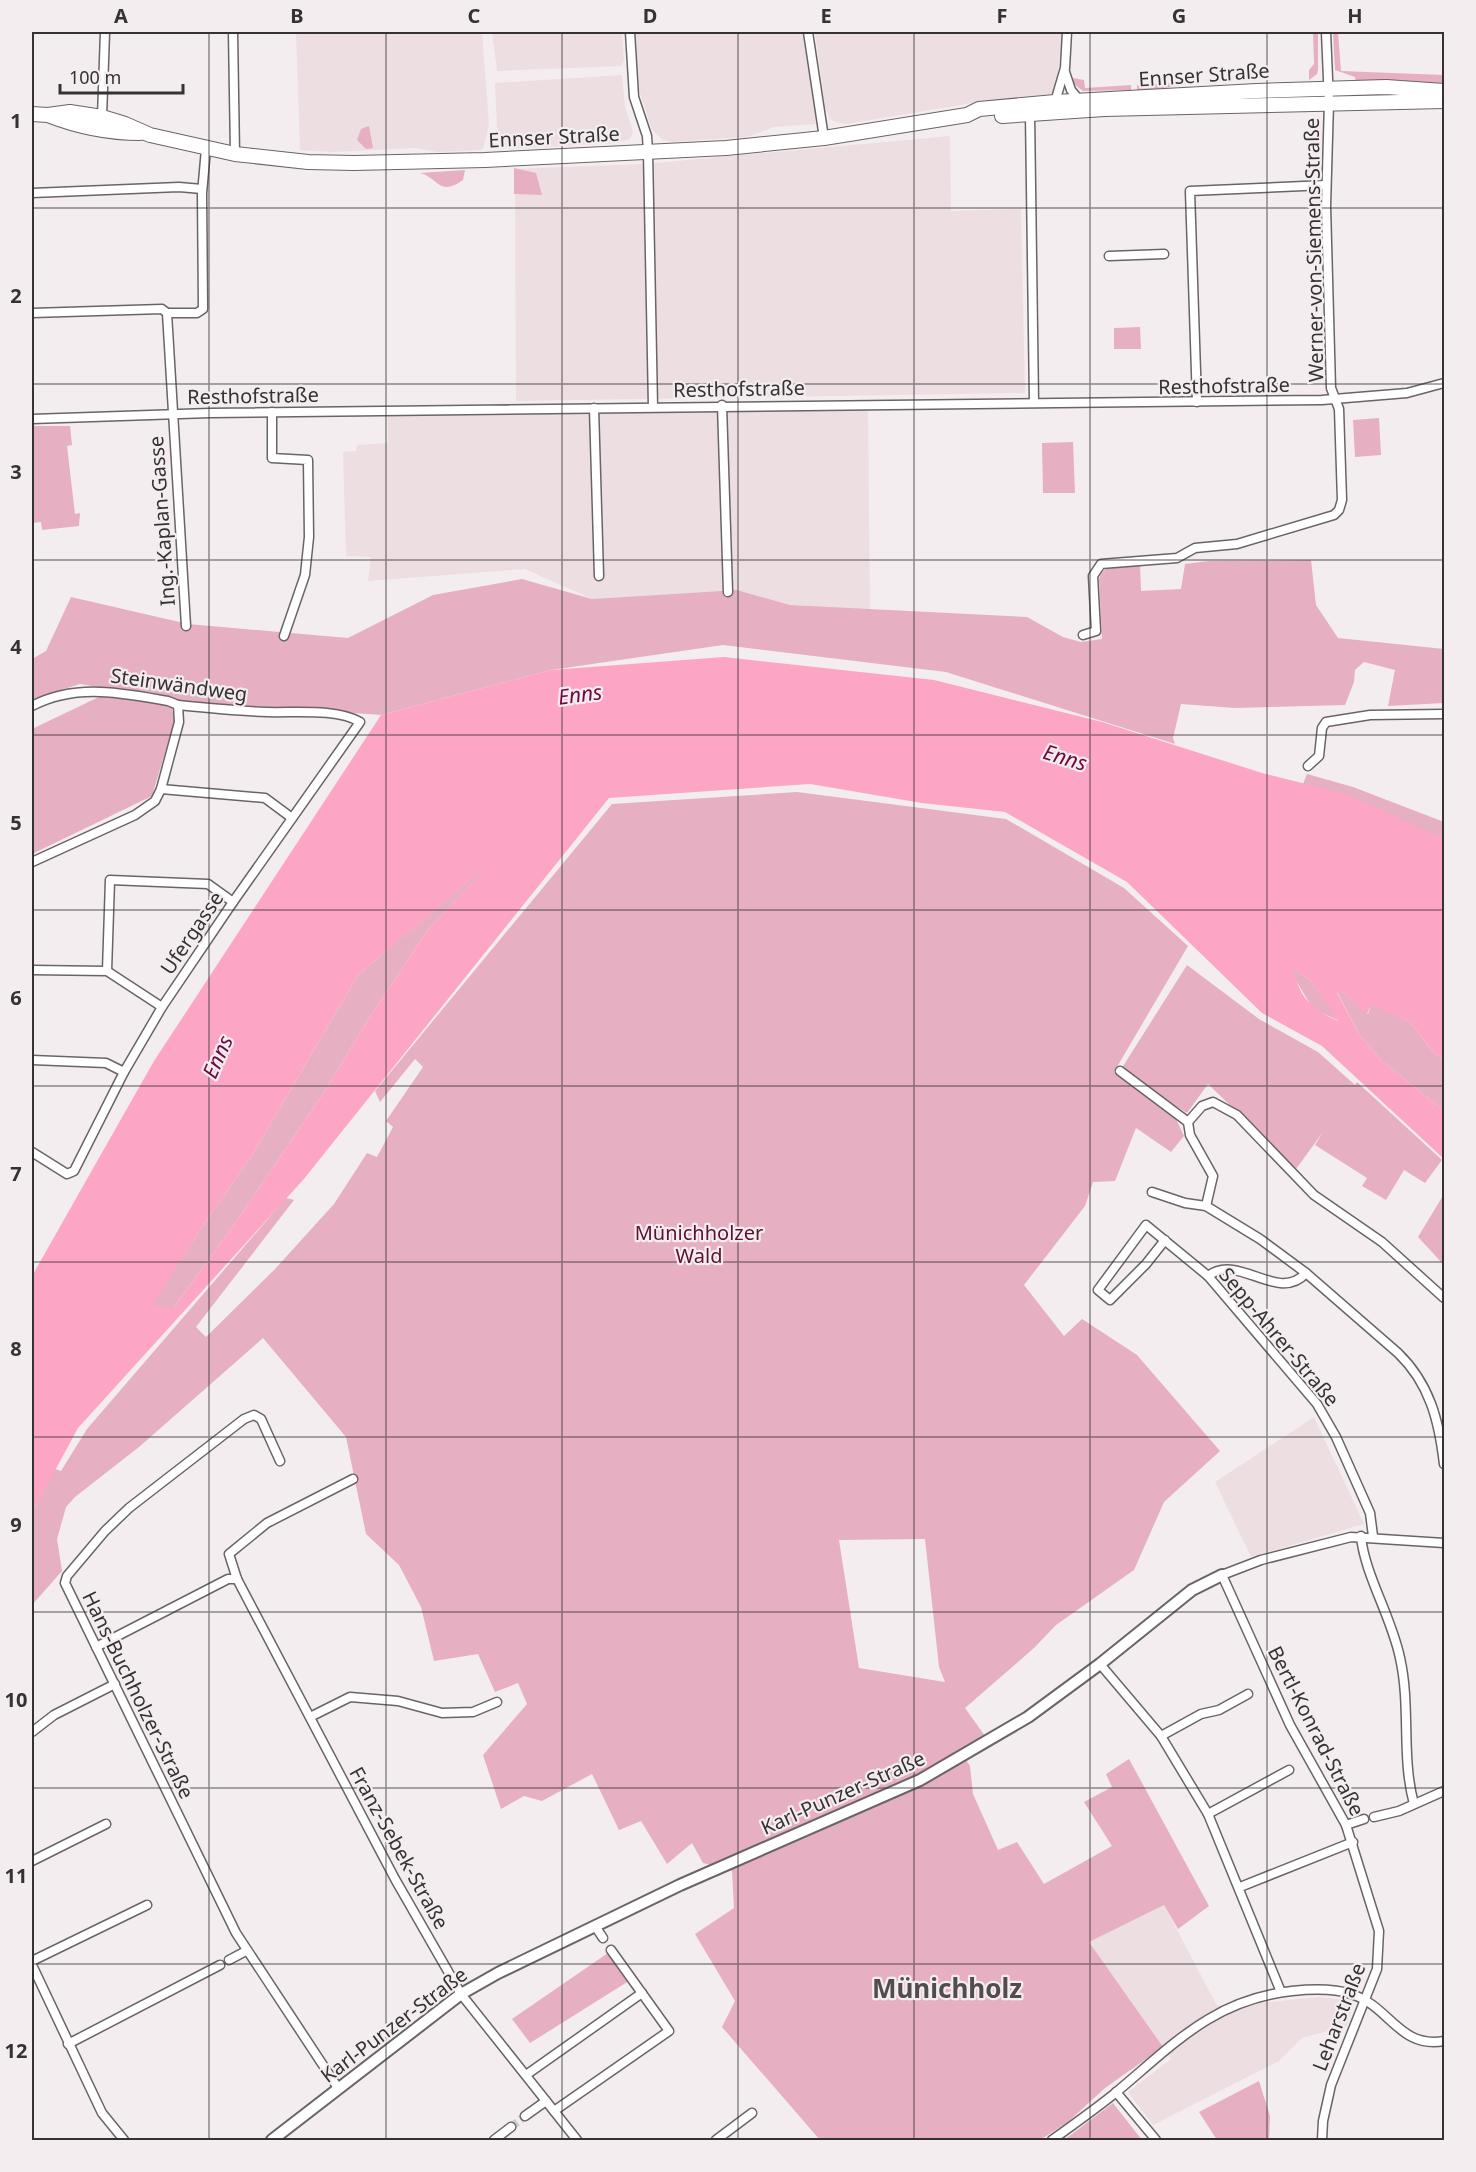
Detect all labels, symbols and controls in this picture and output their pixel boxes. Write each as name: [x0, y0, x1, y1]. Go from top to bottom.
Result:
text: A: [114, 2, 128, 29]
text: B: [290, 2, 304, 29]
text: C: [468, 2, 481, 29]
text: D: [643, 2, 657, 29]
text: E: [820, 2, 832, 29]
text: F: [997, 2, 1007, 29]
text: G: [1172, 2, 1186, 29]
text: H: [1347, 2, 1363, 29]
street label: Ennser Straße: [1138, 56, 1270, 93]
scale bar: [60, 57, 183, 95]
text: 100 m: [69, 65, 121, 89]
text: 1: [10, 107, 22, 134]
street label: Werner-von-Siemens-Straße: [1298, 118, 1329, 382]
street label: Ennser Straße: [488, 120, 620, 153]
text: 2: [10, 282, 22, 309]
street label: Resthofstraße: [1158, 371, 1290, 400]
street label: Resthofstraße: [673, 374, 805, 403]
street label: Resthofstraße: [187, 381, 319, 410]
street label: Ing.-Kaplan-Gasse: [142, 435, 181, 607]
text: 3: [10, 458, 22, 485]
text: 4: [10, 633, 22, 660]
street label: Steinwändweg: [109, 662, 249, 707]
water label: Enns: [556, 677, 604, 711]
water label: Enns: [1040, 737, 1091, 777]
text: 5: [10, 809, 22, 836]
street label: Ufergasse: [154, 886, 229, 980]
text: 6: [10, 984, 22, 1011]
water label: Enns: [195, 1031, 239, 1082]
text: 7: [10, 1160, 22, 1187]
park label: Münichholzer Wald: [635, 1219, 763, 1269]
street label: Sepp-Ahrer-Straße: [1213, 1262, 1345, 1412]
text: 8: [10, 1335, 22, 1362]
text: 9: [10, 1511, 22, 1538]
street label: Hans-Buchholzer-Straße: [76, 1586, 201, 1803]
street label: Bertl-Konrad-Straße: [1262, 1641, 1371, 1820]
text: 10: [5, 1686, 27, 1713]
street label: Karl-Punzer-Straße: [757, 1744, 929, 1841]
street label: Franz-Sebek-Straße: [344, 1762, 455, 1934]
text: 11: [5, 1862, 27, 1889]
street label: Leharstraße: [1306, 1959, 1371, 2075]
street label: Karl-Punzer-Straße: [315, 1961, 472, 2089]
district label: Münichholz: [872, 1970, 1022, 2006]
text: 12: [5, 2037, 27, 2064]

